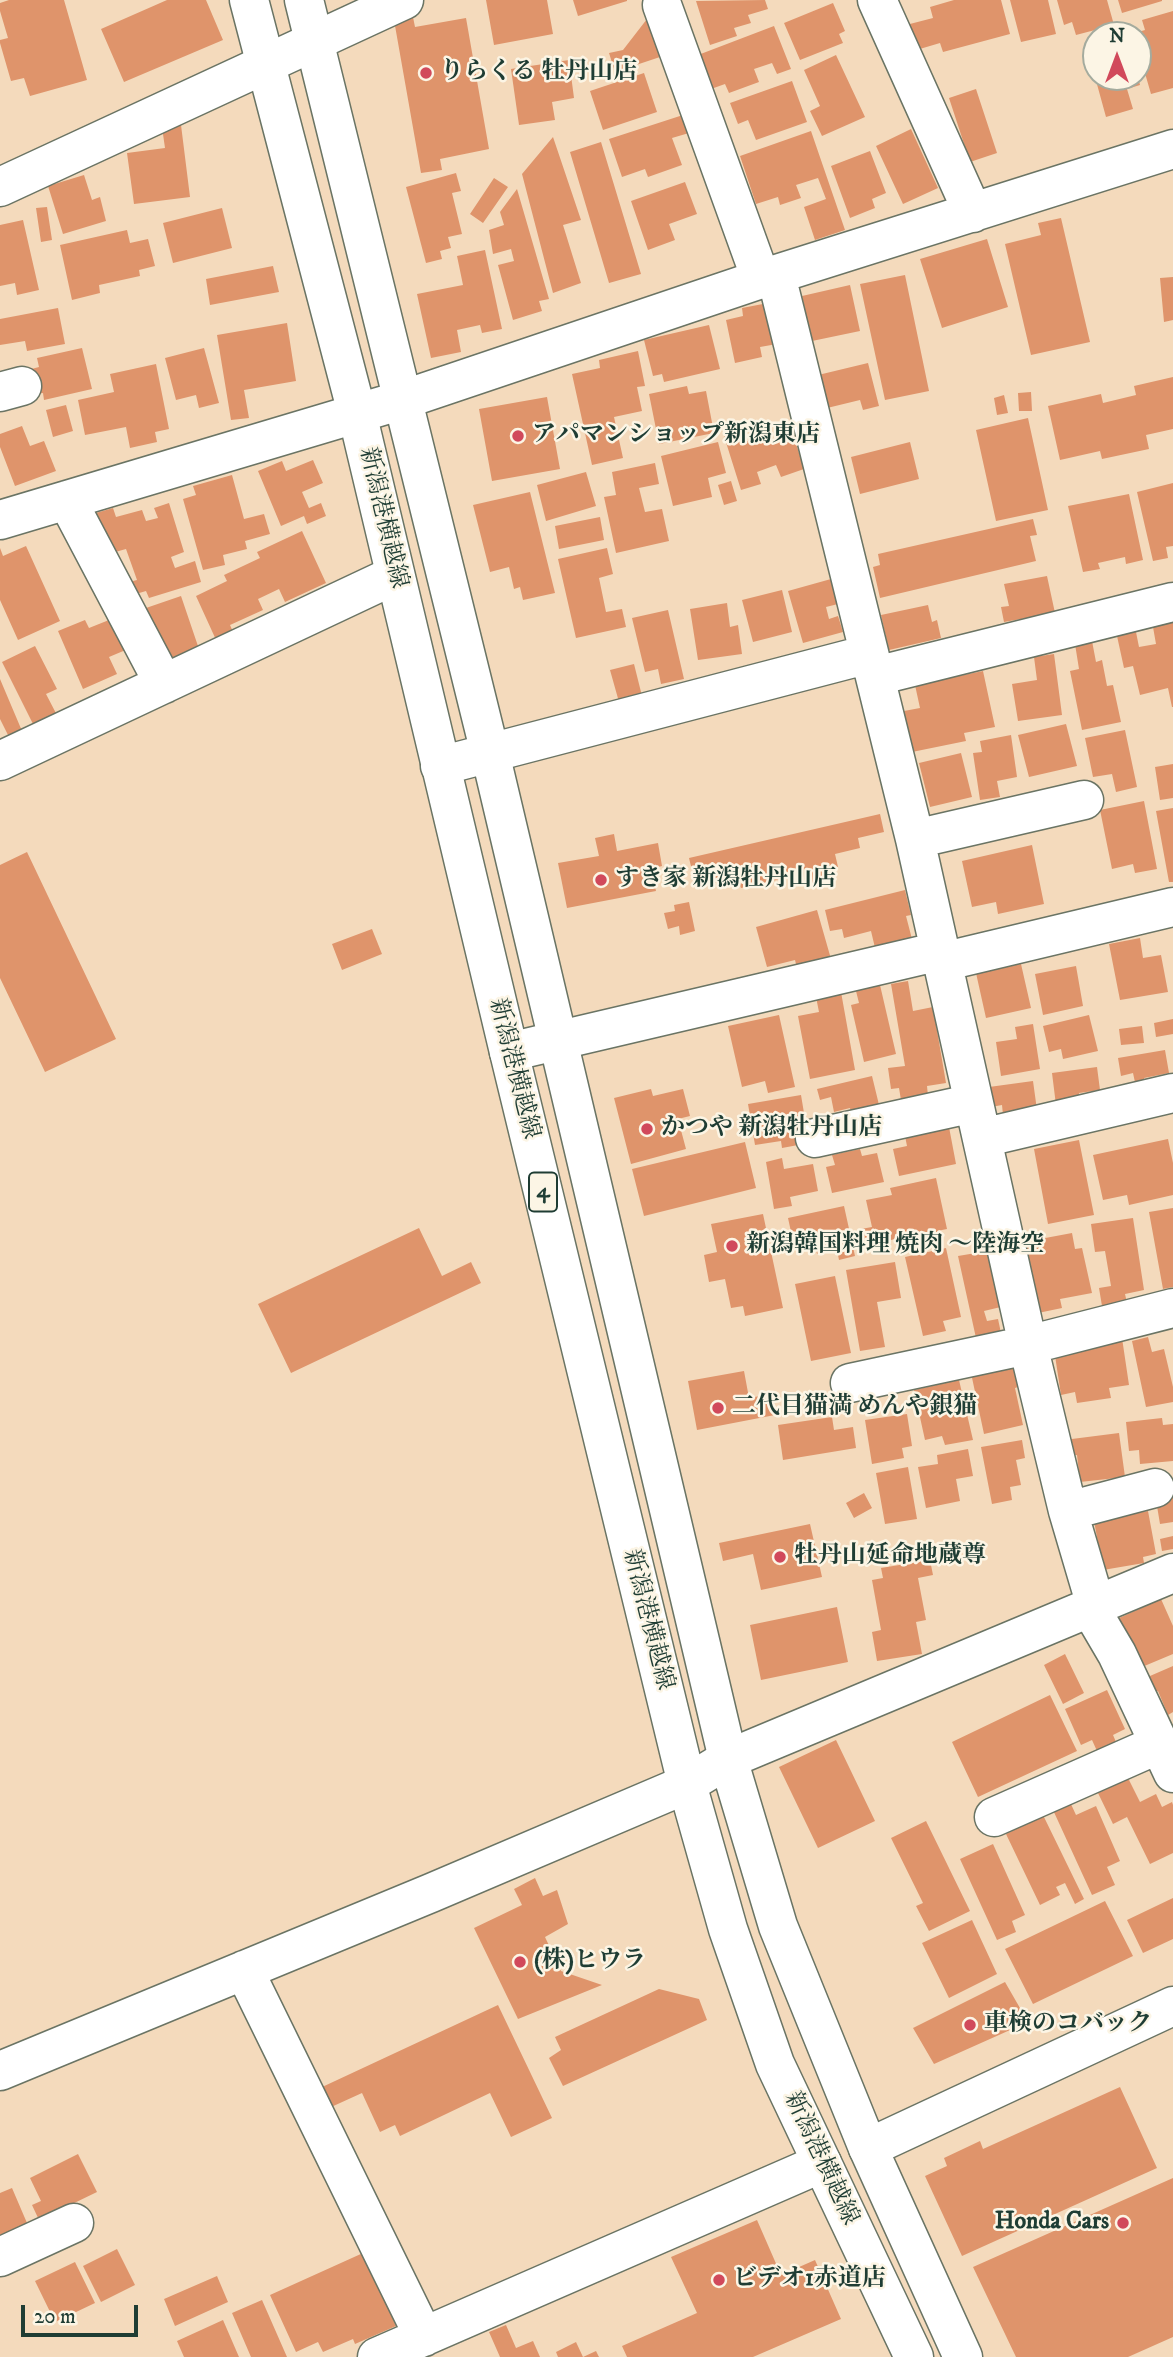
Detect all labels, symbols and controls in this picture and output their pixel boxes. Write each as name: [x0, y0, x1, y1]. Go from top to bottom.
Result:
north arrow: [1082, 21, 1152, 91]
text: N: [1109, 25, 1125, 48]
place label: りらくる 牡丹山店: [440, 59, 637, 87]
marker: りらくる 牡丹山店: [418, 65, 434, 81]
place label: アパマンショップ新潟東店: [532, 422, 820, 450]
marker: アパマンショップ新潟東店: [510, 428, 526, 444]
street label: 新潟港横越線: [352, 445, 412, 591]
place label: すき家 新潟牡丹山店: [615, 866, 836, 894]
marker: すき家 新潟牡丹山店: [593, 872, 609, 888]
street label: 新潟港横越線: [482, 996, 544, 1142]
place label: かつや 新潟牡丹山店: [661, 1115, 882, 1143]
marker: かつや 新潟牡丹山店: [639, 1121, 655, 1137]
road number: 4: [529, 1172, 557, 1212]
place label: 新潟韓国料理 焼肉 ～陸海空: [746, 1232, 1044, 1260]
marker: 新潟韓国料理 焼肉 ～陸海空: [724, 1238, 740, 1254]
place label: 二代目猫満 めんや銀猫: [732, 1394, 977, 1422]
marker: 二代目猫満 めんや銀猫: [710, 1400, 726, 1416]
place label: 牡丹山延命地蔵尊: [794, 1543, 986, 1571]
street label: 新潟港横越線: [616, 1547, 678, 1693]
marker: 牡丹山延命地蔵尊: [772, 1549, 788, 1565]
place label: (株)ヒウラ: [534, 1948, 646, 1976]
marker: (株)ヒウラ: [512, 1954, 528, 1970]
place label: 車検のコバック: [984, 2011, 1152, 2039]
marker: 車検のコバック: [962, 2017, 978, 2033]
street label: 新潟港横越線: [777, 2088, 863, 2230]
place label: Honda Cars: [995, 2209, 1109, 2237]
marker: Honda Cars: [1115, 2215, 1131, 2231]
place label: ビデオ1赤道店: [733, 2266, 886, 2294]
marker: ビデオ1赤道店: [711, 2272, 727, 2288]
scale bar: [24, 2290, 142, 2334]
text: 20 m: [34, 2304, 76, 2330]

